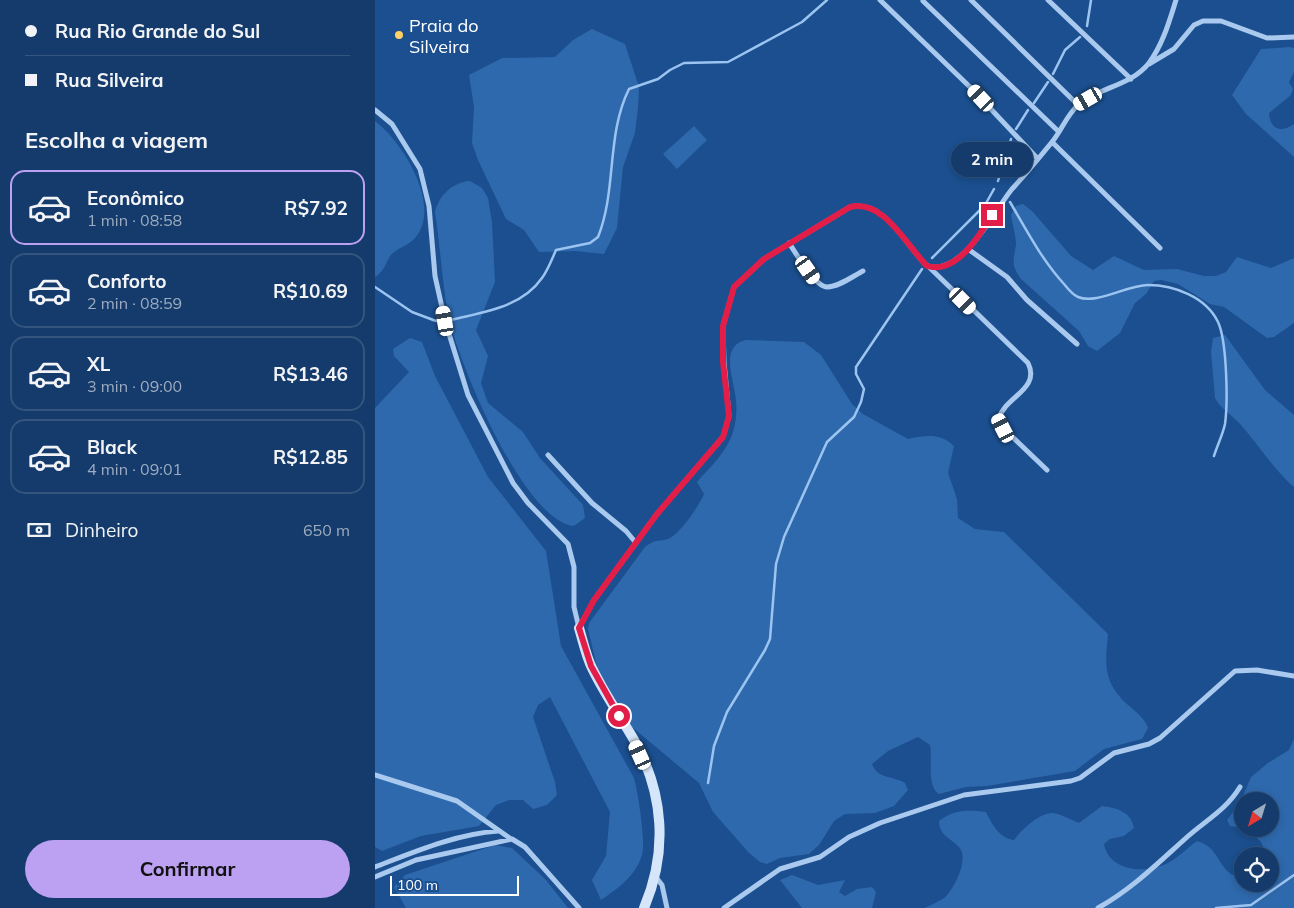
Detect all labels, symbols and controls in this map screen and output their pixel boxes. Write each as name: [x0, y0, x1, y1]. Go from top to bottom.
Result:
place label: Praia do Silveira: [409, 14, 479, 58]
text: Rua Rio Grande do Sul: [55, 19, 260, 43]
marker: Praia do Silveira: [393, 29, 405, 41]
text: Rua Silveira: [55, 68, 164, 92]
car: [965, 82, 996, 114]
car: [1071, 85, 1104, 113]
text: Escolha a viagem: [25, 126, 208, 154]
callout: 2 min: [951, 142, 1033, 178]
text: 2 min: [971, 149, 1013, 169]
icon: car: [27, 185, 72, 230]
text: Econômico: [87, 186, 184, 210]
text: R$7.92: [284, 196, 348, 220]
route end: [981, 204, 1003, 226]
text: 1 min · 08:58: [87, 210, 182, 230]
car: [793, 253, 822, 287]
icon: car: [27, 268, 72, 313]
text: Conforto: [87, 269, 166, 293]
text: R$10.69: [273, 279, 348, 303]
car: [947, 285, 978, 317]
text: 2 min · 08:59: [87, 293, 182, 313]
car: [435, 305, 454, 337]
icon: car: [27, 351, 72, 396]
text: XL: [87, 352, 110, 376]
text: R$13.46: [273, 362, 348, 386]
text: 3 min · 09:00: [87, 376, 182, 396]
car: [989, 411, 1016, 445]
icon: car: [27, 434, 72, 479]
text: Black: [87, 435, 137, 459]
text: R$12.85: [273, 445, 348, 469]
text: 4 min · 09:01: [87, 459, 182, 479]
icon: cash: [25, 516, 53, 544]
text: Dinheiro: [65, 518, 138, 542]
text: 650 m: [303, 520, 350, 540]
route start: [608, 705, 630, 727]
car: [627, 738, 652, 772]
north arrow: [1234, 792, 1279, 838]
map controls: [1234, 792, 1279, 892]
button: Confirmar: [25, 840, 350, 898]
button: locate: [1234, 847, 1279, 892]
scale bar: [390, 873, 519, 896]
text: 100 m: [397, 876, 438, 894]

